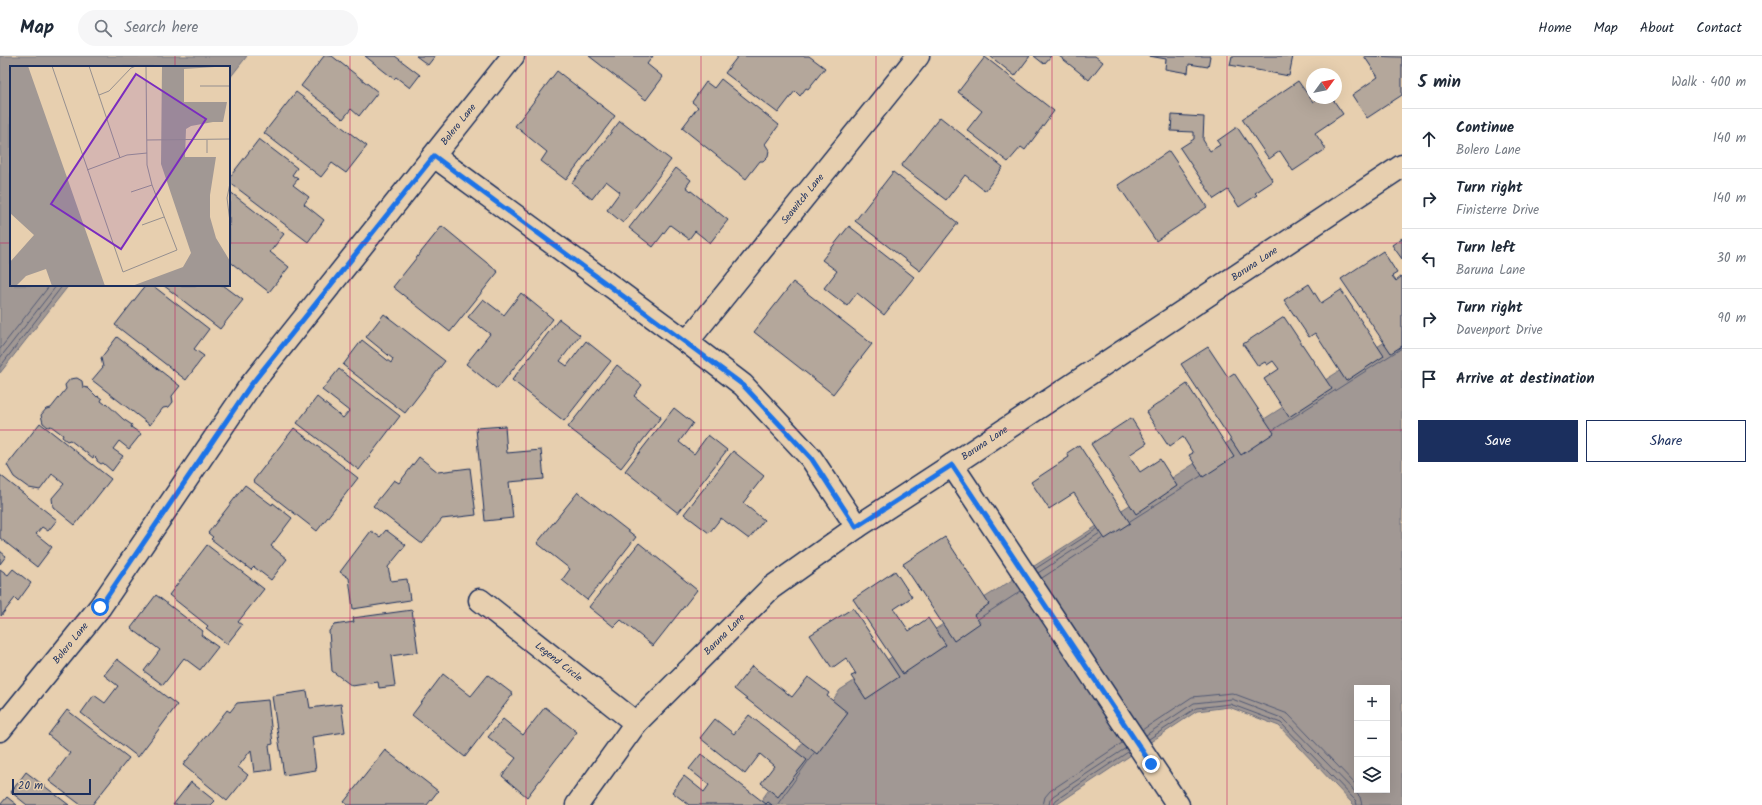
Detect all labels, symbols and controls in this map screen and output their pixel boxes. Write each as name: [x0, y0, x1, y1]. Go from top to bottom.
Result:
search box: [78, 10, 358, 46]
text: Map: [20, 13, 54, 43]
text: Search here: [124, 16, 198, 40]
icon: search: [92, 17, 114, 39]
text: Home: [1538, 17, 1572, 39]
text: Map: [1594, 17, 1618, 39]
text: About: [1640, 17, 1674, 39]
text: Contact: [1696, 17, 1742, 39]
inset map: [10, 66, 230, 286]
north arrow: [1306, 68, 1342, 104]
text: 5 min: [1418, 69, 1461, 96]
text: Walk · 400 m: [1671, 72, 1746, 93]
street label: Bolero Lane: [437, 100, 480, 149]
text: Continue: [1456, 116, 1514, 140]
icon: ahead: [1418, 128, 1440, 150]
text: 140 m: [1713, 128, 1746, 149]
text: Bolero Lane: [1456, 140, 1521, 161]
street label: Seawitch Lane: [777, 170, 828, 228]
text: Turn right: [1456, 176, 1523, 200]
icon: right: [1418, 188, 1440, 210]
text: 140 m: [1713, 188, 1746, 209]
text: Finisterre Drive: [1456, 200, 1539, 221]
text: Turn left: [1456, 236, 1516, 260]
street label: Baruna Lane: [1228, 242, 1282, 285]
icon: left: [1418, 248, 1440, 270]
text: 30 m: [1717, 248, 1746, 269]
text: Baruna Lane: [1456, 260, 1525, 281]
text: Turn right: [1456, 296, 1523, 320]
icon: right: [1418, 308, 1440, 330]
text: 90 m: [1718, 308, 1746, 329]
text: Davenport Drive: [1456, 320, 1543, 341]
text: Arrive at destination: [1456, 367, 1595, 391]
icon: arrive: [1418, 368, 1440, 390]
button: Save: [1418, 420, 1578, 462]
button: Share: [1586, 420, 1746, 462]
street label: Baruna Lane: [958, 422, 1012, 465]
route start: [91, 598, 109, 616]
street label: Baruna Lane: [700, 610, 749, 659]
street label: Bolero Lane: [49, 618, 93, 667]
street label: Legend Circle: [531, 638, 586, 686]
map controls: [1354, 685, 1390, 793]
button: +: [1354, 685, 1390, 721]
button: −: [1354, 721, 1390, 757]
route end: [1142, 755, 1160, 773]
button: layers: [1354, 757, 1390, 793]
scale bar: [12, 777, 91, 796]
text: 20 m: [18, 777, 43, 795]

